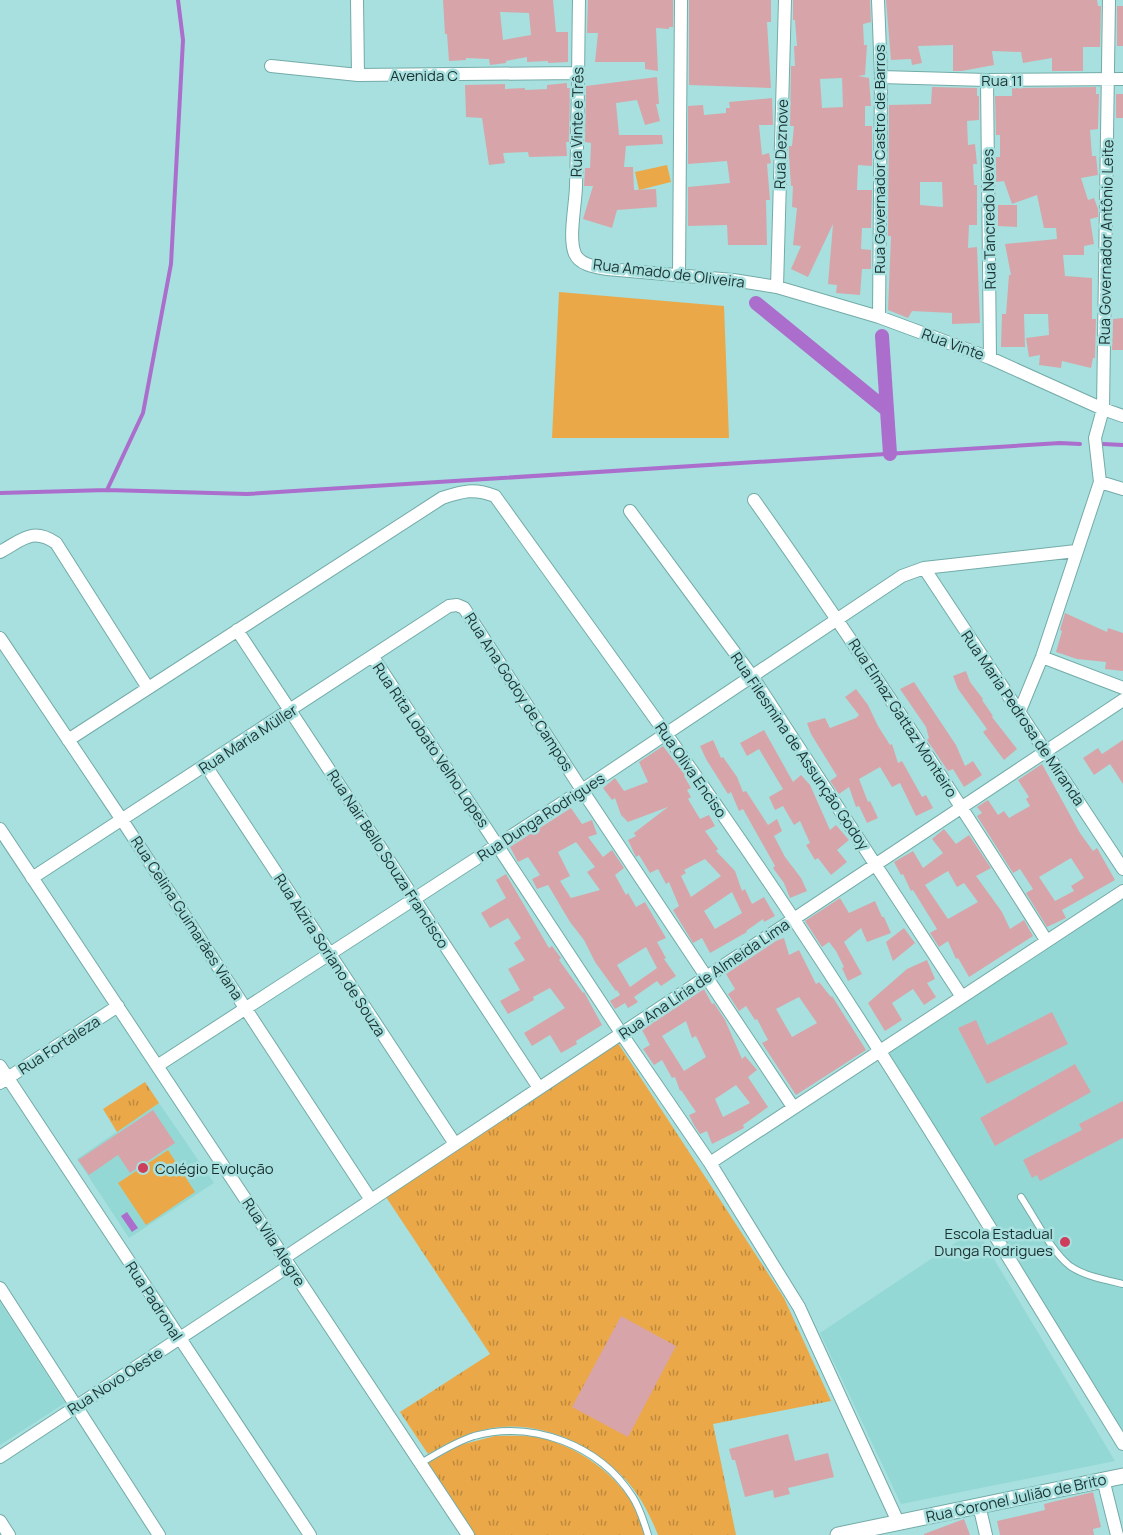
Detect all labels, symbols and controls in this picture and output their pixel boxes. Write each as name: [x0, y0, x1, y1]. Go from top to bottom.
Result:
street label: Rua Governador Castro de Barros: [869, 44, 890, 274]
street label: Avenida C: [390, 65, 458, 86]
street label: Rua Vinte e Três: [566, 67, 588, 177]
street label: Rua 11: [981, 70, 1023, 91]
street label: Rua Deznove: [769, 98, 793, 189]
street label: Rua Governador Antônio Leite: [1094, 139, 1118, 345]
street label: Rua Tancredo Neves: [977, 148, 1001, 289]
street label: Rua Amado de Oliveira: [592, 253, 746, 293]
street label: Rua Vinte: [919, 323, 988, 365]
street label: Rua Ana Godoy de Campos: [460, 609, 578, 776]
street label: Rua Maria Pedrosa de Miranda: [956, 626, 1090, 810]
street label: Rua Elmaz Gattaz Monteiro: [844, 634, 962, 802]
street label: Rua Filesmina de Assunção Godoy: [726, 648, 874, 854]
street label: Rua Rita Lobato Velho Lopes: [368, 658, 494, 832]
street label: Rua Maria Müller: [195, 699, 302, 779]
street label: Rua Oliva Enciso: [650, 718, 732, 822]
street label: Rua Nair Bello Souza Francisco: [322, 766, 454, 953]
street label: Rua Dunga Rodrigues: [473, 768, 609, 866]
street label: Rua Celina Guimarães Viana: [126, 832, 248, 1004]
street label: Rua Alzira Soriano de Souza: [269, 870, 391, 1040]
street label: Rua Ana Líria de Almeida Lima: [614, 914, 794, 1044]
street label: Rua Fortaleza: [14, 1011, 104, 1079]
place label: Colégio Evolução: [155, 1158, 274, 1179]
marker: Colégio Evolução: [136, 1161, 150, 1175]
street label: Rua Vila Alegre: [238, 1194, 311, 1290]
place label: Escola Estadual Dunga Rodrigues: [934, 1223, 1053, 1261]
marker: Escola Estadual Dunga Rodrigues: [1058, 1235, 1072, 1249]
street label: Rua Padronal: [121, 1257, 187, 1345]
street label: Rua Novo Oeste: [63, 1342, 167, 1420]
street label: Rua Coronel Julião de Brito: [924, 1469, 1108, 1527]

